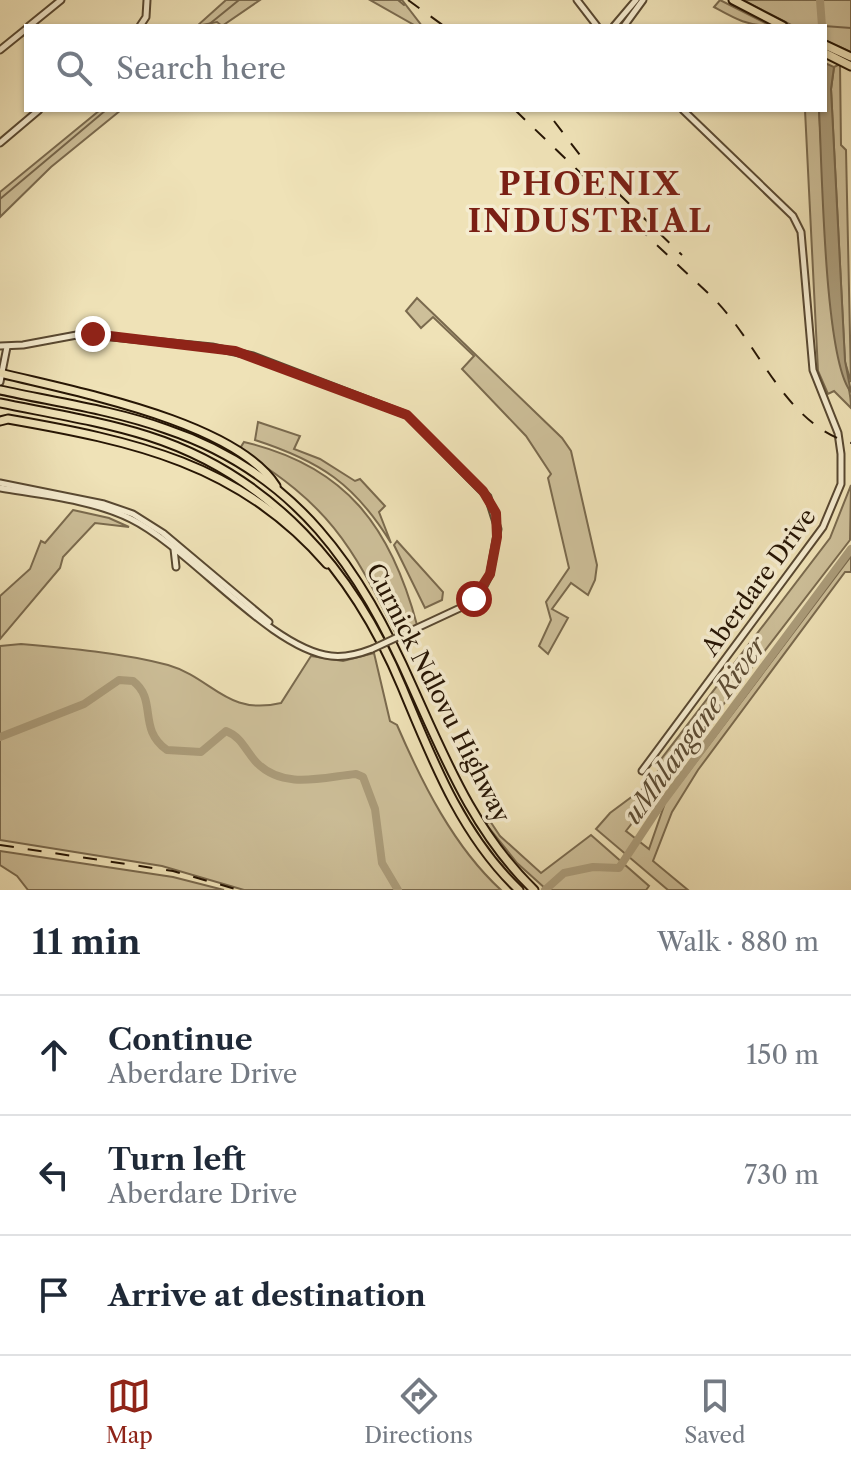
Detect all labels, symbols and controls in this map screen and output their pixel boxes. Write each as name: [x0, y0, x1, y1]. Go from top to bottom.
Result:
search box: [24, 24, 827, 112]
icon: search: [52, 46, 96, 90]
text: Search here: [116, 50, 286, 87]
district label: PHOENIX INDUSTRIAL: [468, 164, 712, 240]
route end: [75, 316, 111, 352]
street label: Aberdare Drive: [695, 502, 822, 662]
street label: Curnick Ndlovu Highway: [360, 558, 517, 828]
route start: [456, 581, 492, 617]
water label: uMhlangane River: [617, 629, 775, 830]
text: 11 min: [32, 921, 140, 963]
text: Walk · 880 m: [657, 926, 819, 958]
text: Continue: [108, 1021, 253, 1058]
icon: ahead: [32, 1033, 76, 1077]
text: 150 m: [746, 1039, 819, 1071]
text: Aberdare Drive: [108, 1058, 297, 1090]
text: Turn left: [108, 1141, 245, 1178]
icon: left: [32, 1153, 76, 1197]
text: 730 m: [744, 1159, 819, 1191]
text: Aberdare Drive: [108, 1178, 297, 1210]
icon: arrive: [32, 1273, 76, 1317]
text: Arrive at destination: [108, 1277, 426, 1314]
tab: Map: [106, 1374, 153, 1449]
tab: Directions: [364, 1374, 473, 1449]
tab: Saved: [684, 1374, 745, 1449]

